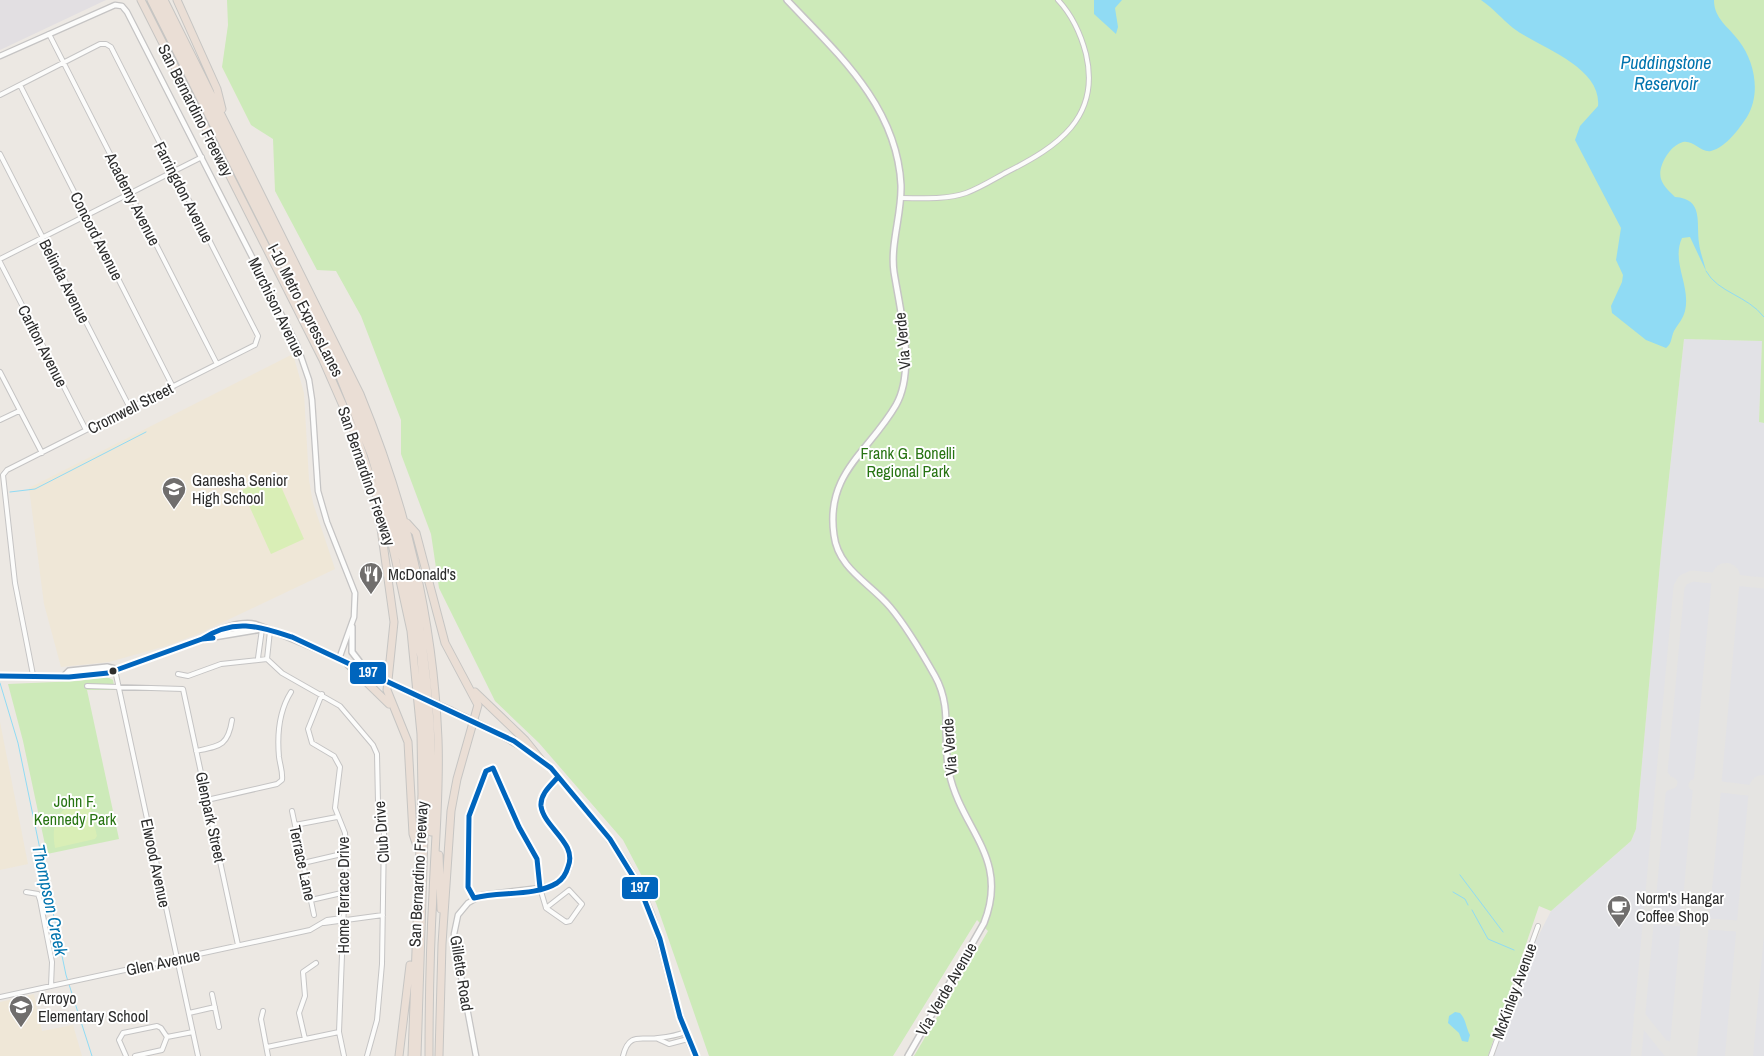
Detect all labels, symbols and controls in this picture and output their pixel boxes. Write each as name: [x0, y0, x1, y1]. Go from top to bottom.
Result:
street label: San Bernardino Freeway: [153, 40, 239, 180]
water label: Puddingstone Reservoir: [1620, 50, 1712, 96]
street label: Farringdon Avenue: [149, 138, 219, 246]
street label: Academy Avenue: [100, 148, 166, 249]
street label: Concord Avenue: [65, 188, 129, 284]
street label: Belinda Avenue: [34, 235, 96, 327]
street label: I-10 Metro ExpressLanes: [263, 240, 349, 380]
street label: Murchison Avenue: [243, 253, 311, 361]
street label: Carlton Avenue: [13, 301, 73, 391]
street label: Via Verde: [889, 311, 915, 371]
street label: Cromwell Street: [83, 377, 177, 439]
street label: San Bernardino Freeway: [333, 403, 401, 549]
park label: Frank G. Bonelli Regional Park: [861, 442, 955, 482]
place label: Ganesha Senior High School: [192, 469, 288, 509]
school or university icon: Ganesha Senior High School: [161, 476, 187, 510]
restaurant icon: McDonald's: [358, 561, 384, 595]
place label: McDonald's: [388, 563, 456, 585]
line badge: 197: [349, 661, 387, 685]
text: 197: [358, 663, 378, 681]
unlabelled marker: [108, 666, 118, 676]
street label: Via Verde: [936, 718, 962, 776]
street label: Glenpark Street: [191, 770, 231, 865]
park label: John F. Kennedy Park: [34, 790, 117, 830]
street label: Club Drive: [368, 800, 394, 864]
street label: San Bernardino Freeway: [403, 800, 433, 947]
street label: Elwood Avenue: [136, 817, 176, 909]
street label: Terrace Lane: [284, 823, 322, 903]
street label: Home Terrace Drive: [332, 836, 354, 954]
water label: Thompson Creek: [26, 842, 74, 959]
line badge: 197: [621, 876, 659, 900]
text: 197: [630, 878, 650, 896]
place label: Norm's Hangar Coffee Shop: [1636, 887, 1724, 927]
cafe icon: Norm's Hangar Coffee Shop: [1606, 894, 1632, 928]
street label: Gillette Road: [445, 933, 479, 1013]
street label: Via Verde Avenue: [910, 938, 982, 1040]
street label: McKinley Avenue: [1486, 940, 1542, 1042]
street label: Glen Avenue: [124, 943, 202, 981]
place label: Arroyo Elementary School: [37, 987, 148, 1027]
school or university icon: Arroyo Elementary School: [8, 994, 34, 1028]

